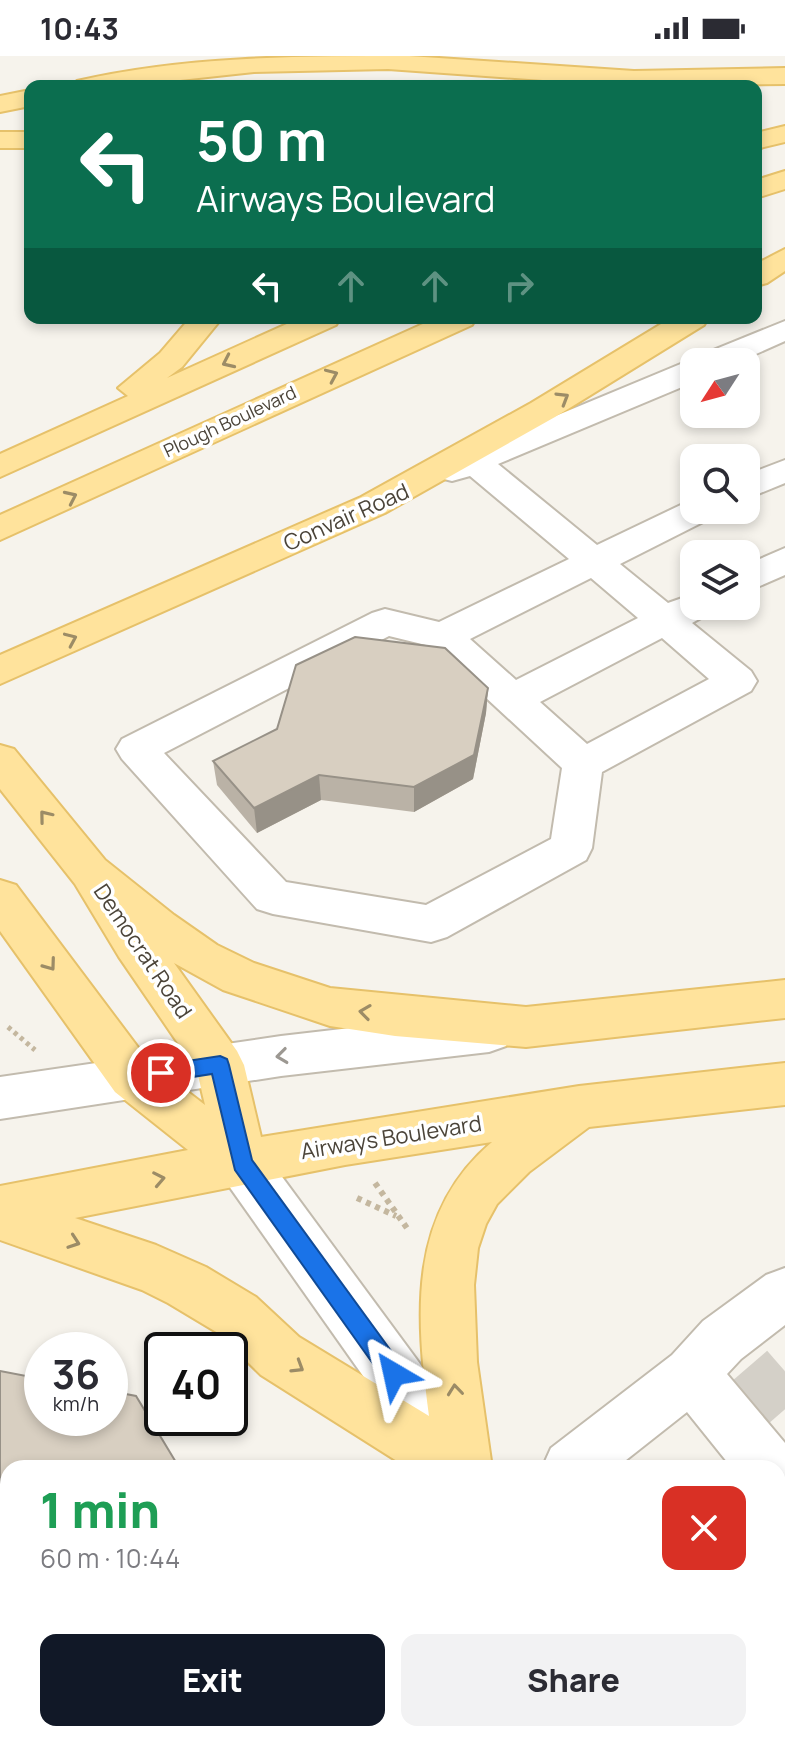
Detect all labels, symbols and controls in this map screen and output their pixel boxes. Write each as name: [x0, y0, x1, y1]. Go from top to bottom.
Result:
text: 10:43: [40, 8, 119, 49]
text: 50 m: [196, 101, 327, 178]
icon: left: [64, 112, 168, 216]
text: Airways Boulevard: [196, 174, 495, 223]
icon: left: [245, 264, 289, 308]
icon: ahead: [329, 264, 373, 308]
icon: ahead: [413, 264, 457, 308]
icon: right: [497, 264, 541, 308]
north arrow: [680, 348, 760, 428]
map controls: [680, 348, 760, 620]
one-way arrow: [222, 352, 237, 368]
one-way arrow: [324, 369, 338, 385]
street label: Plough Boulevard: [159, 380, 300, 462]
one-way arrow: [554, 392, 569, 408]
button: search: [680, 444, 760, 524]
street label: Convair Road: [279, 476, 413, 558]
one-way arrow: [62, 490, 77, 506]
button: layers: [680, 540, 760, 620]
one-way arrow: [63, 633, 77, 649]
one-way arrow: [40, 811, 55, 825]
street label: Democrat Road: [87, 878, 199, 1024]
one-way arrow: [41, 957, 55, 971]
one-way arrow: [358, 1004, 371, 1021]
pin: [127, 1039, 195, 1107]
one-way arrow: [275, 1047, 288, 1064]
icon: arrive: [139, 1051, 183, 1095]
street label: Airways Boulevard: [298, 1108, 484, 1166]
one-way arrow: [153, 1172, 166, 1189]
one-way arrow: [66, 1233, 80, 1249]
speed limit sign: 40: [144, 1332, 248, 1436]
position arrow: [352, 1332, 436, 1416]
text: 36: [52, 1346, 100, 1401]
one-way arrow: [289, 1357, 304, 1373]
one-way arrow: [446, 1384, 463, 1397]
text: km/h: [53, 1390, 99, 1417]
text: 1 min: [40, 1477, 160, 1542]
button: close: [662, 1486, 746, 1570]
text: 60 m · 10:44: [40, 1540, 180, 1576]
button: Exit: [40, 1634, 385, 1726]
button: Share: [401, 1634, 746, 1726]

